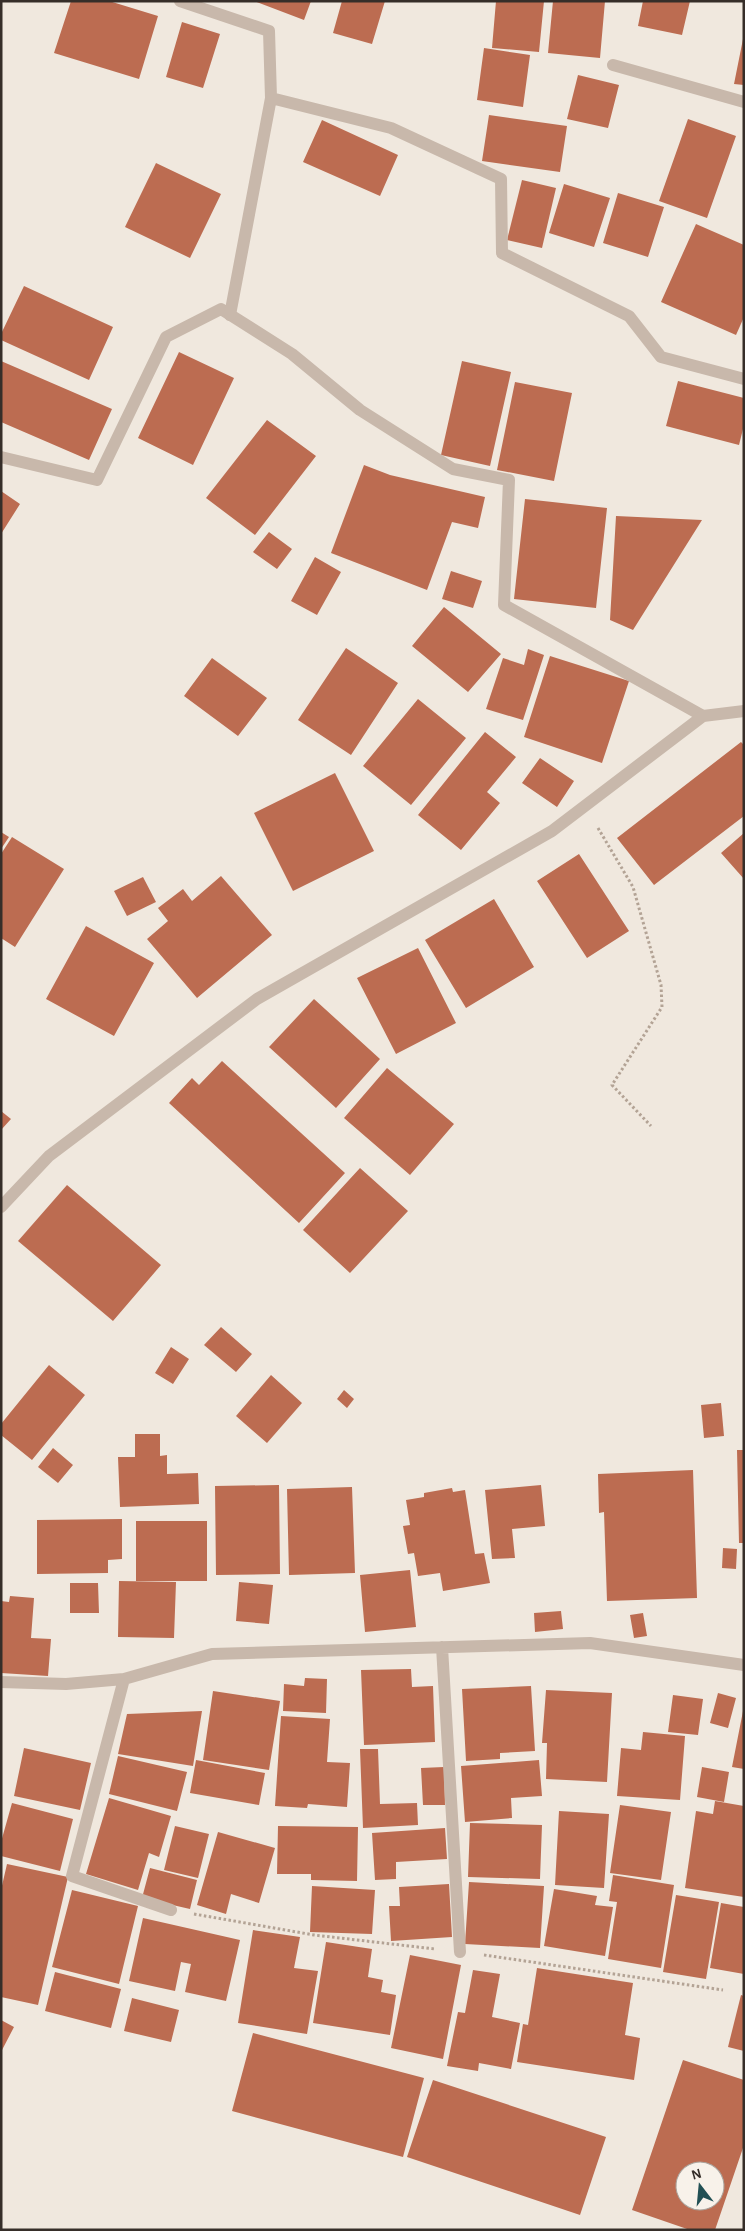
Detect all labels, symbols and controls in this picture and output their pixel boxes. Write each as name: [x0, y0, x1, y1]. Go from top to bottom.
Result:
north arrow: [675, 2161, 725, 2211]
text: N: [690, 2166, 703, 2183]

